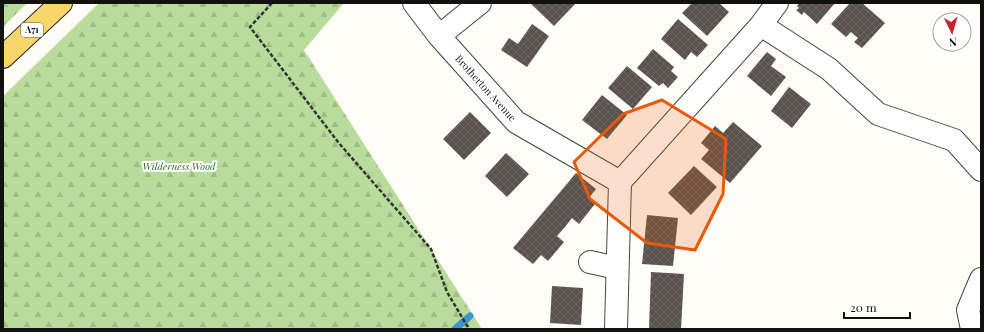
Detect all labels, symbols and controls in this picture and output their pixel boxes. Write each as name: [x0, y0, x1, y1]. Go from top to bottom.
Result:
north arrow: [932, 12, 972, 52]
road number: A71: [21, 23, 43, 37]
text: N: [948, 35, 958, 50]
street label: Brotherton Avenue: [452, 52, 520, 124]
park label: Wilderness Wood: [143, 159, 216, 173]
scale bar: [844, 294, 910, 320]
text: 20 m: [850, 299, 877, 315]

